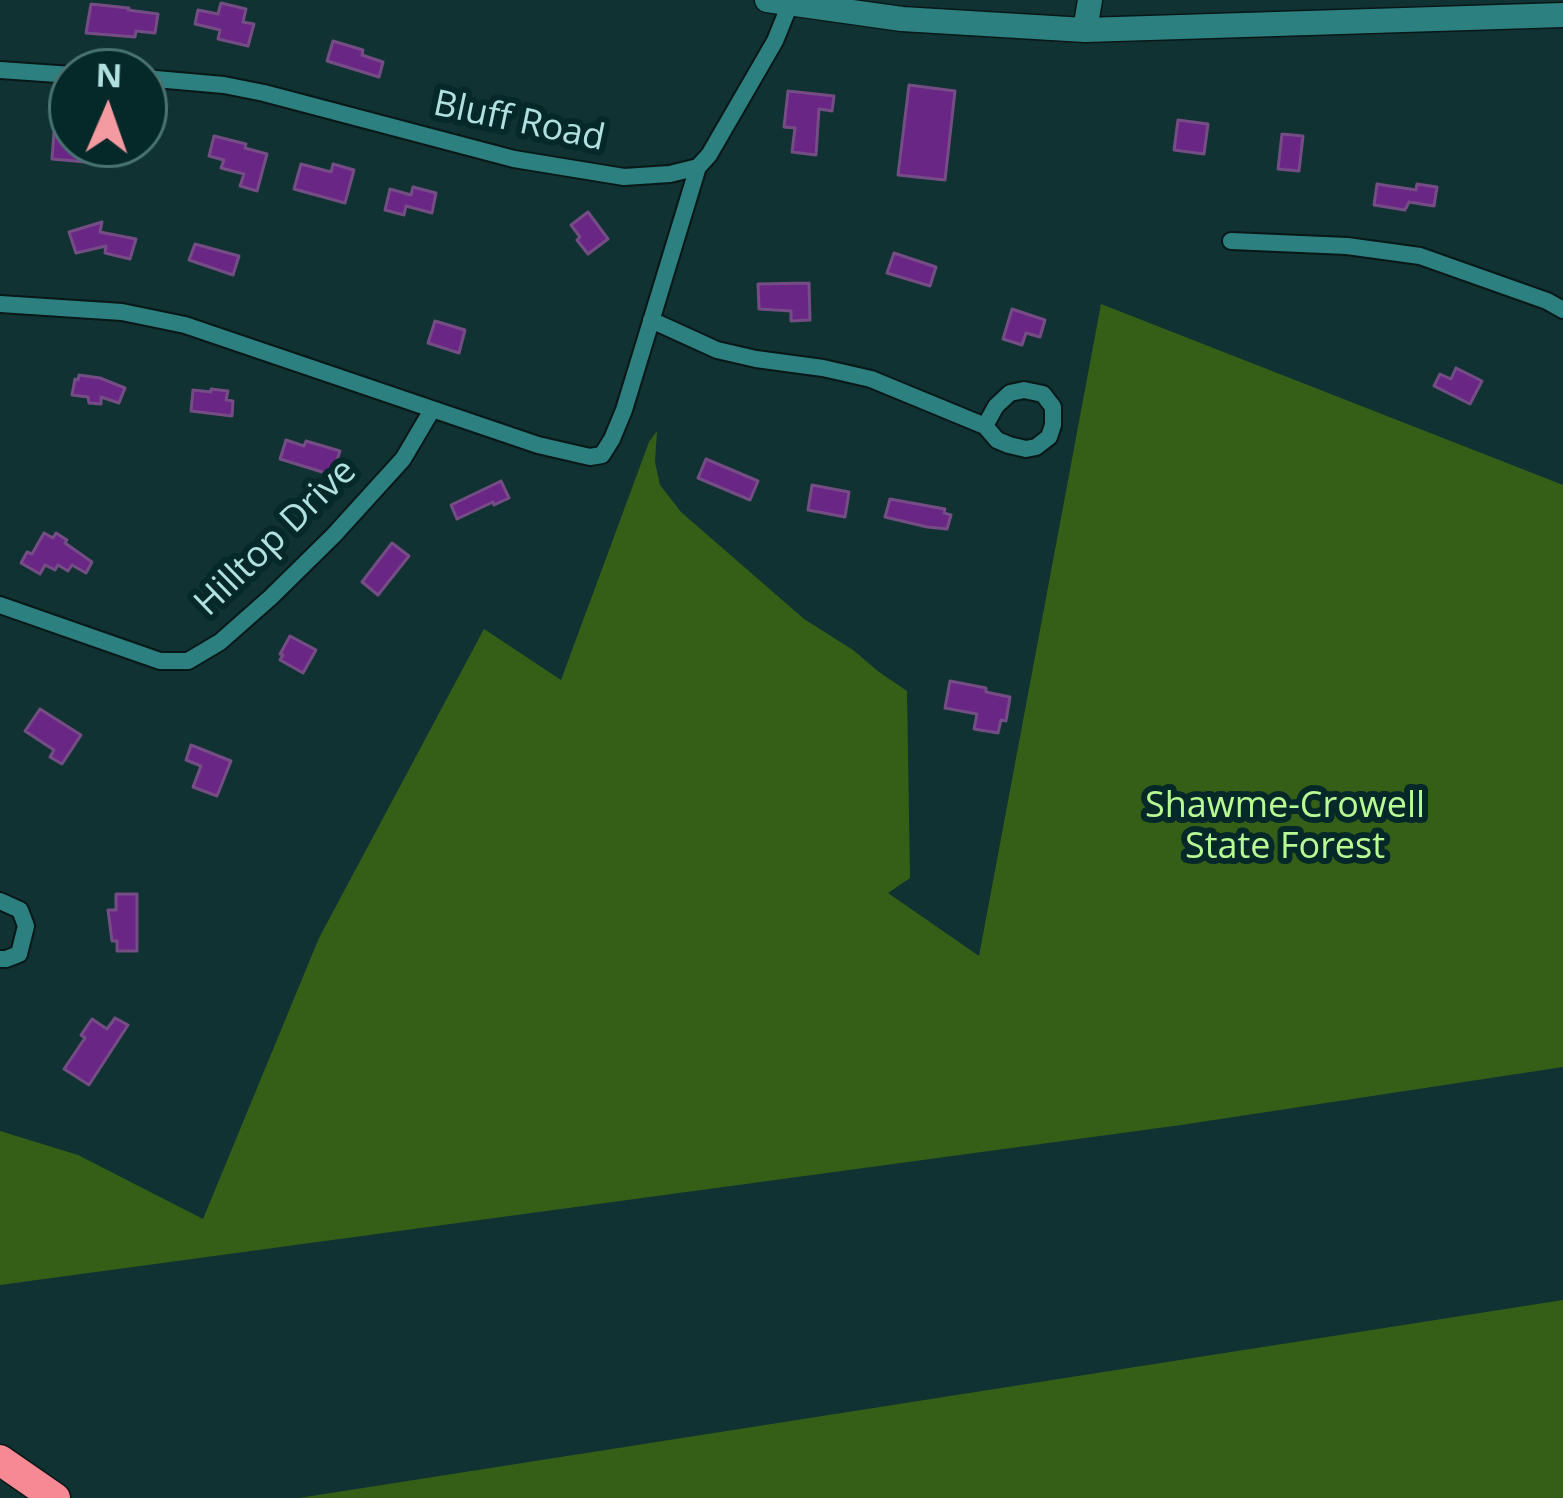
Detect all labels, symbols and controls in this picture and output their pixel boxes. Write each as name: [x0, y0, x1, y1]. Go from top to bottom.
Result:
north arrow: [48, 48, 168, 168]
text: N: [95, 52, 123, 97]
street label: Bluff Road: [429, 83, 609, 161]
street label: Hilltop Drive: [186, 450, 366, 626]
park label: Shawme-Crowell State Forest: [1145, 785, 1425, 870]

